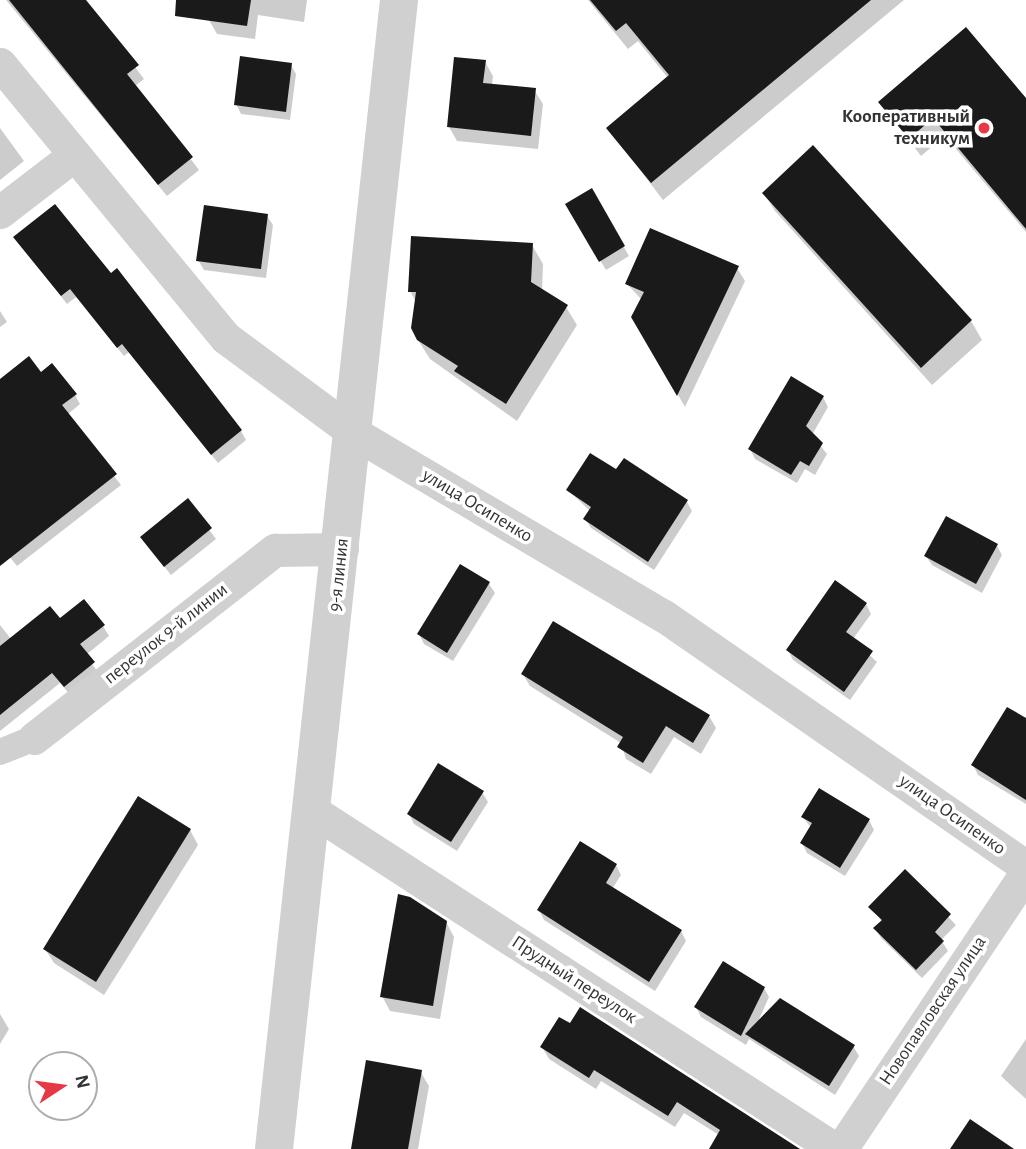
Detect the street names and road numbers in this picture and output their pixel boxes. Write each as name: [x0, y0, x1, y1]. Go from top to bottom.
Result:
street label: улица Осипенко: [418, 464, 536, 548]
street label: 9-я линия: [324, 537, 354, 613]
street label: переулок 9-й линии: [100, 579, 232, 689]
street label: улица Осипенко: [894, 770, 1010, 860]
street label: Прудный переулок: [507, 931, 641, 1029]
street label: Новопавловская улица: [875, 932, 991, 1090]

